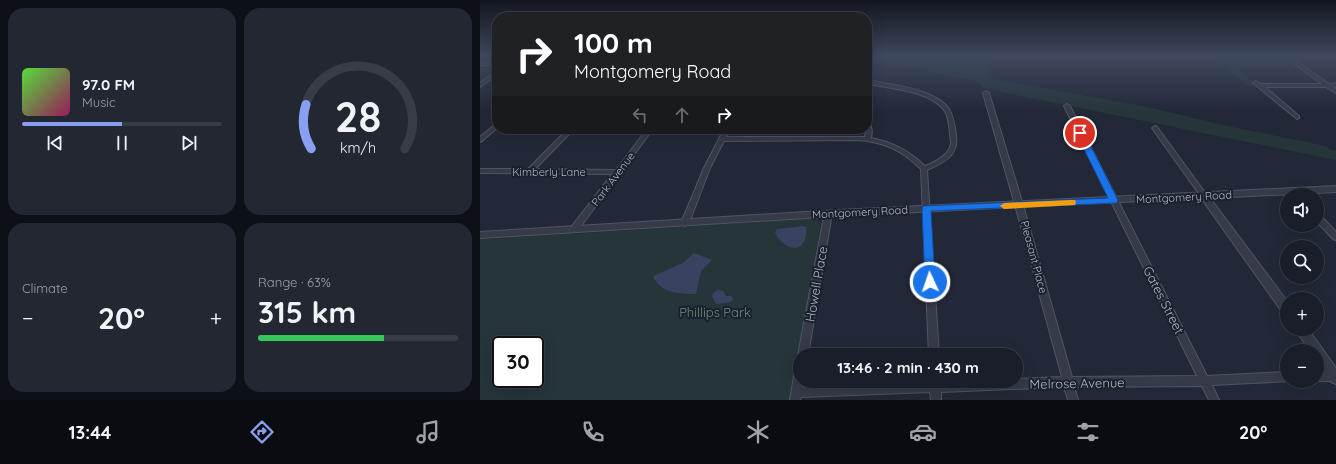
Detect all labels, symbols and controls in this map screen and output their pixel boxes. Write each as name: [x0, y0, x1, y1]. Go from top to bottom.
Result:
text: 100 m: [574, 25, 653, 60]
icon: right: [508, 28, 560, 80]
text: Montgomery Road: [574, 60, 731, 83]
text: 97.0 FM: [82, 75, 135, 94]
text: 28: [335, 90, 381, 142]
text: Music: [82, 94, 116, 110]
icon: left: [629, 104, 651, 126]
icon: ahead: [671, 104, 693, 126]
icon: right: [713, 104, 735, 126]
pin: [1063, 116, 1097, 150]
icon: arrive: [1069, 122, 1091, 144]
icon: previous: [44, 132, 66, 154]
icon: pause: [111, 132, 133, 154]
icon: next: [178, 132, 200, 154]
text: km/h: [340, 139, 376, 157]
street label: Park Avenue: [588, 149, 638, 209]
street label: Kimberly Lane: [512, 165, 586, 179]
street label: Montgomery Road: [1136, 187, 1232, 207]
map controls: [1280, 188, 1324, 388]
button: sound: [1280, 188, 1324, 232]
street label: Montgomery Road: [812, 202, 908, 222]
street label: Pleasant Place: [1018, 219, 1050, 295]
button: search: [1280, 240, 1324, 284]
street label: Howell Place: [801, 245, 831, 323]
position arrow: [909, 261, 951, 303]
street label: Gates Street: [1140, 263, 1188, 337]
text: Range · 63%: [258, 274, 331, 290]
text: Climate: [22, 280, 68, 296]
button: +: [1280, 292, 1324, 336]
text: 315 km: [258, 293, 356, 331]
text: 20°: [98, 299, 145, 337]
text: −: [22, 304, 33, 332]
text: +: [210, 304, 222, 332]
park label: Phillips Park: [679, 304, 751, 320]
speed limit sign: 30: [492, 336, 544, 388]
button: −: [1280, 344, 1324, 388]
text: 13:46 · 2 min · 430 m: [837, 358, 979, 377]
street label: Melrose Avenue: [1029, 374, 1125, 392]
icon: directions: [248, 418, 276, 446]
icon: music: [414, 418, 442, 446]
icon: phone: [579, 418, 607, 446]
icon: climate: [744, 418, 772, 446]
icon: car: [909, 418, 937, 446]
icon: filters: [1074, 418, 1102, 446]
text: 13:44: [69, 421, 111, 444]
text: 20°: [1239, 421, 1267, 444]

